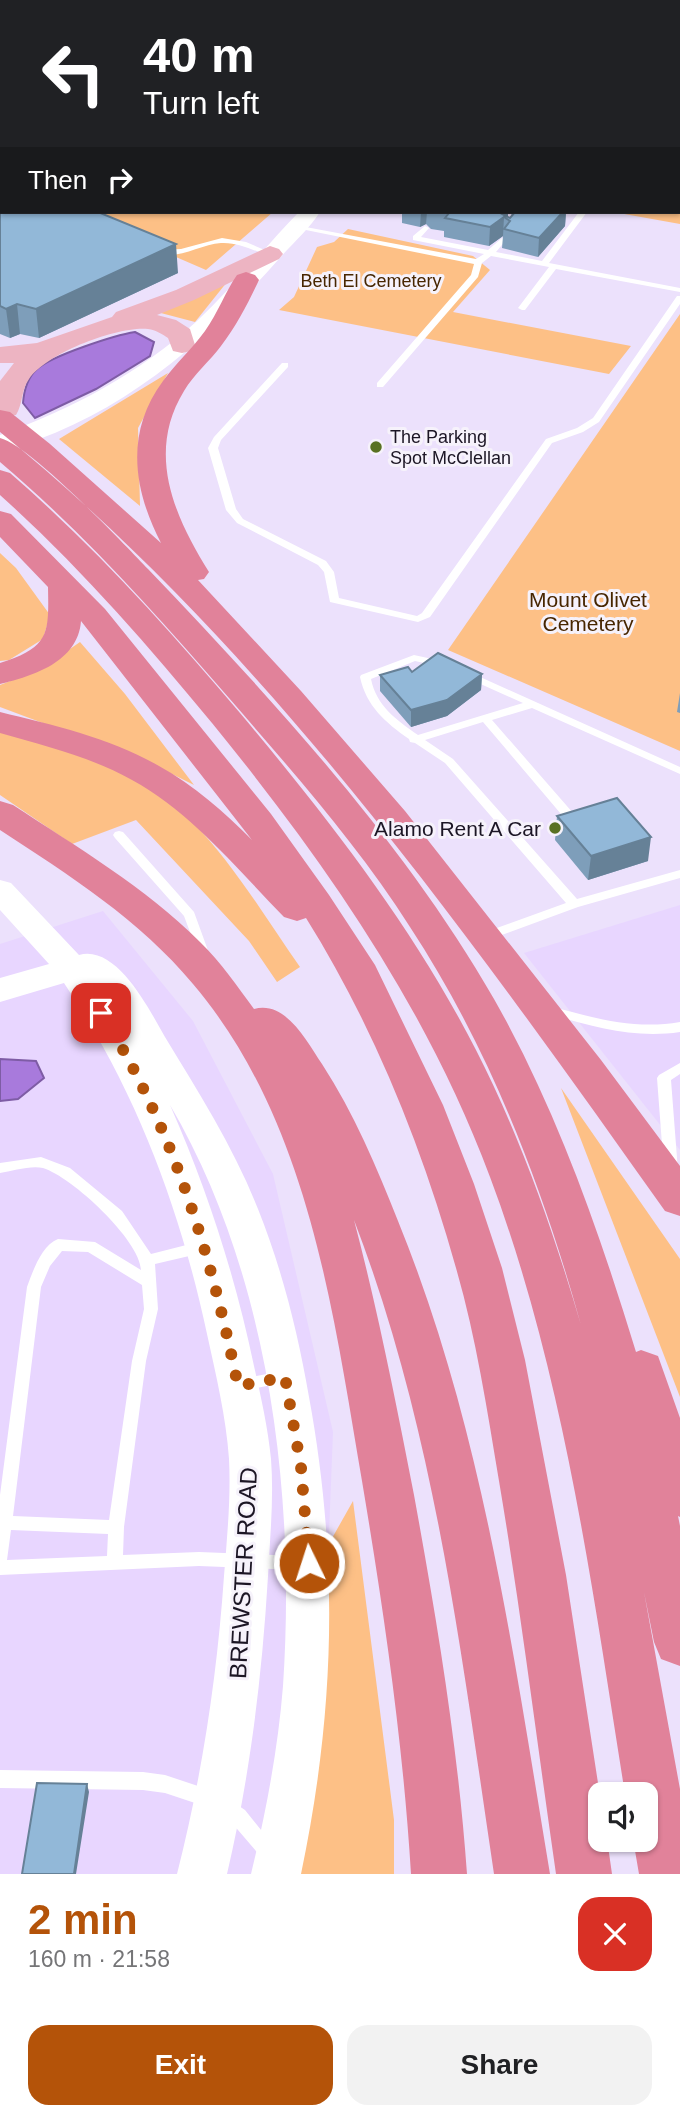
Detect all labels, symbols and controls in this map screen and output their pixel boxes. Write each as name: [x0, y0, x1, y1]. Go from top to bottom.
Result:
icon: left: [28, 28, 119, 119]
text: 40 m: [143, 28, 255, 82]
text: Turn left: [143, 85, 259, 121]
icon: right: [101, 161, 139, 199]
text: Then: [28, 165, 87, 195]
park label: Beth El Cemetery: [300, 271, 442, 291]
place label: The Parking Spot McClellan: [390, 427, 511, 468]
marker: The Parking Spot McClellan: [368, 439, 384, 455]
park label: Mount Olivet Cemetery: [529, 588, 647, 635]
place label: Alamo Rent A Car: [374, 817, 541, 840]
marker: Alamo Rent A Car: [547, 820, 563, 836]
pin: [71, 983, 131, 1043]
icon: arrive: [82, 994, 120, 1032]
street label: BREWSTER ROAD: [224, 1466, 262, 1680]
position arrow: [272, 1526, 346, 1600]
map controls: [588, 1782, 658, 1852]
button: sound: [588, 1782, 658, 1852]
text: 2 min: [28, 1896, 138, 1943]
button: close: [578, 1897, 652, 1971]
text: 160 m · 21:58: [28, 1946, 170, 1972]
button: Exit: [28, 2025, 333, 2105]
button: Share: [347, 2025, 652, 2105]

